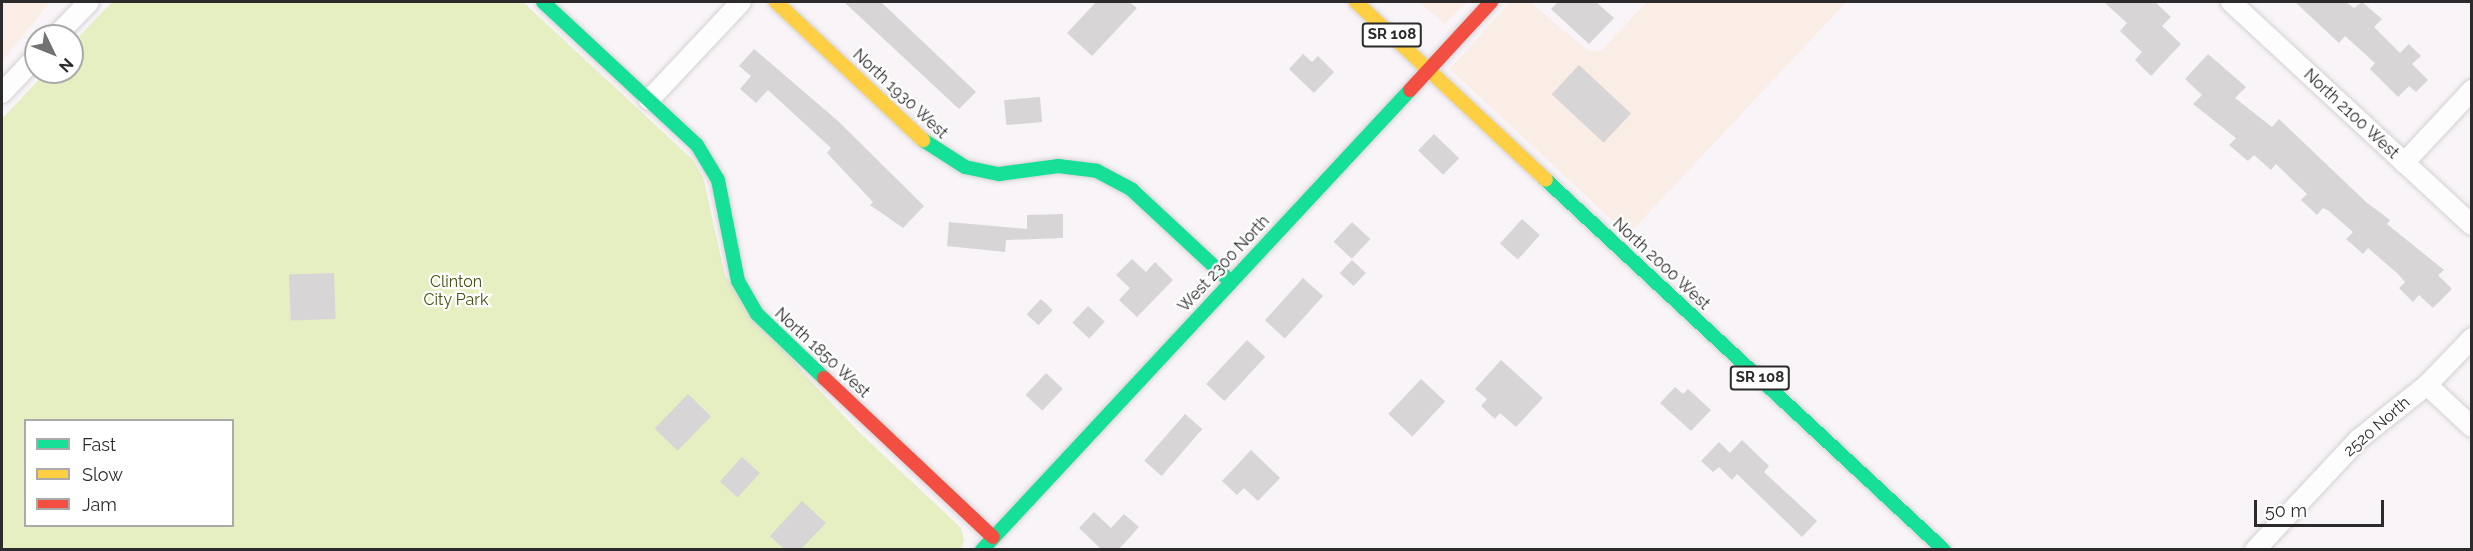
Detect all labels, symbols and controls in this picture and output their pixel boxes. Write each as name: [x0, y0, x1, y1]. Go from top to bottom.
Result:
road number: SR 108: [1360, 23, 1424, 47]
north arrow: [24, 24, 84, 84]
street label: North 1930 West: [849, 45, 951, 143]
text: N: [55, 54, 77, 76]
street label: North 2100 West: [2299, 65, 2403, 163]
street label: West 2300 North: [1174, 212, 1274, 316]
street label: North 2000 West: [1608, 214, 1714, 314]
park label: Clinton City Park: [423, 272, 489, 310]
street label: North 1850 West: [770, 304, 874, 402]
road number: SR 108: [1728, 366, 1792, 390]
street label: 2520 North: [2340, 393, 2414, 461]
legend: [24, 419, 234, 527]
text: Fast: [82, 434, 116, 455]
text: Slow: [82, 464, 123, 485]
scale bar: [2257, 488, 2388, 526]
text: Jam: [82, 494, 117, 515]
text: 50 m: [2265, 500, 2307, 521]

